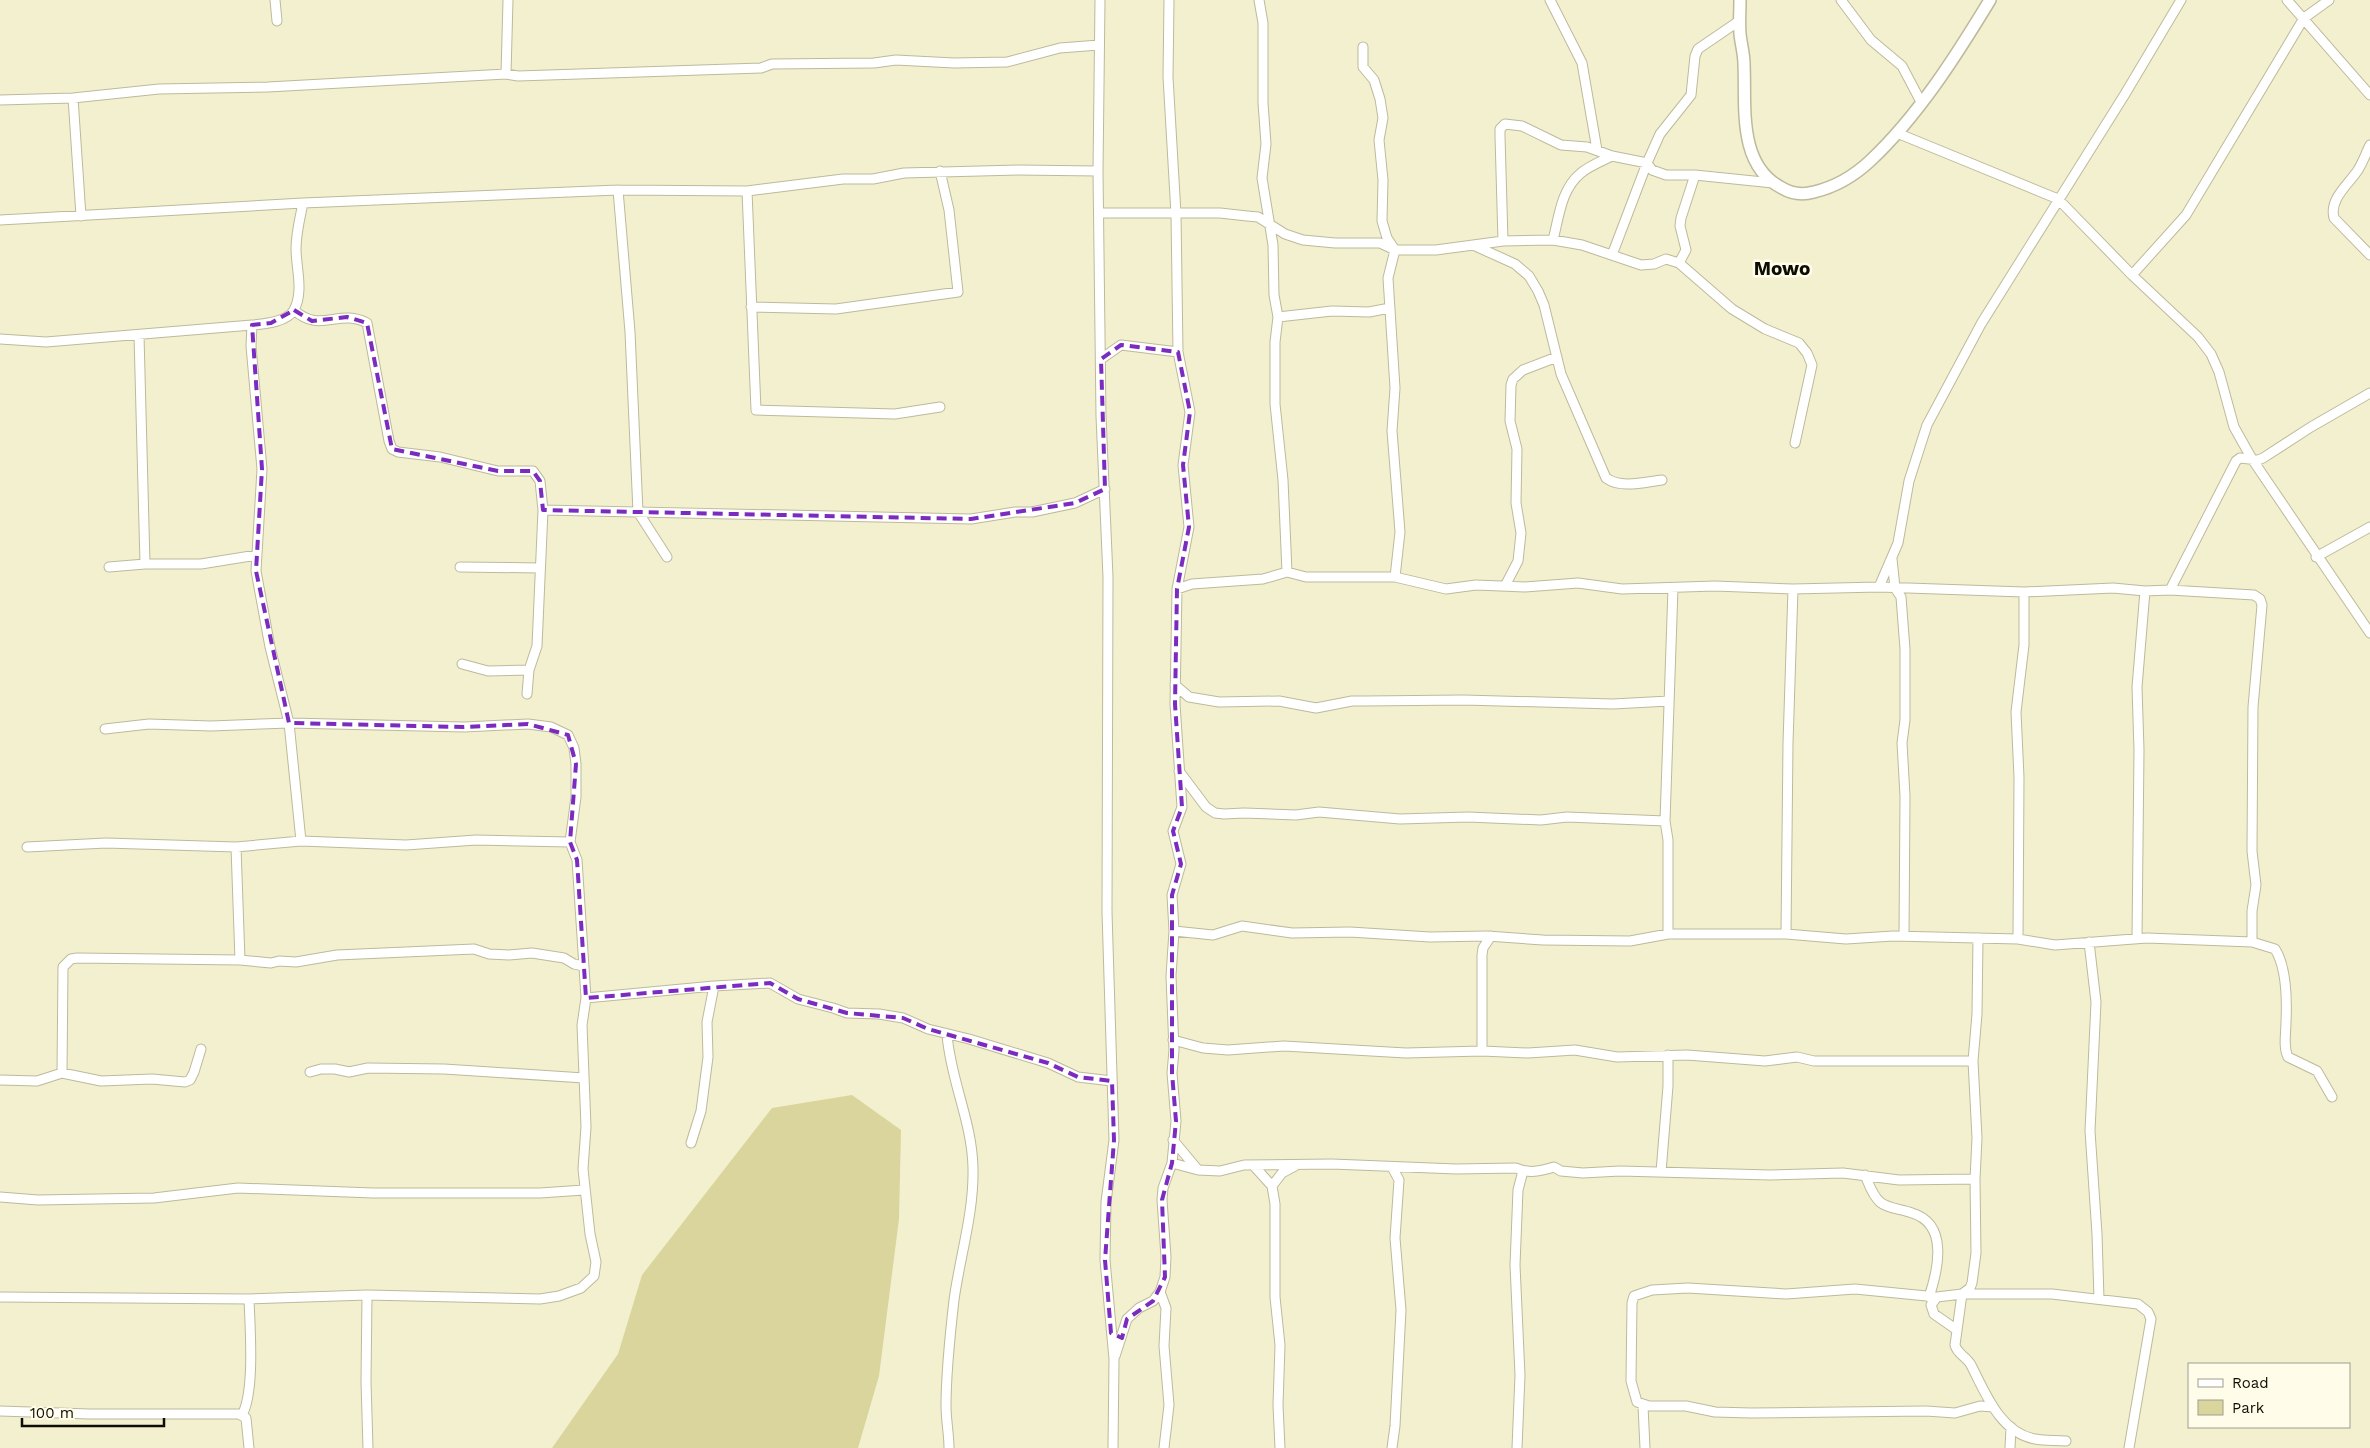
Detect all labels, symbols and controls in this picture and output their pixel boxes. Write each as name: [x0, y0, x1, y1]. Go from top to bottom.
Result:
district label: Mowo: [1754, 257, 1810, 280]
legend: [2188, 1363, 2350, 1428]
text: Road: [2232, 1374, 2269, 1392]
scale bar: [22, 1396, 165, 1428]
text: Park: [2232, 1399, 2265, 1417]
text: 100 m: [30, 1404, 74, 1422]

